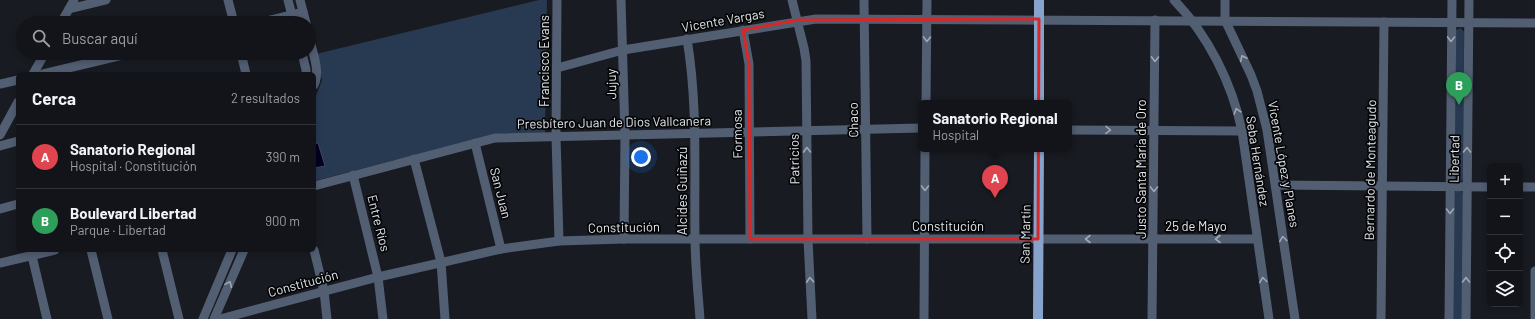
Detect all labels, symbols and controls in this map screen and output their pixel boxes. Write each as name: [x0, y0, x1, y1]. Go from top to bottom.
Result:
street label: Vicente Vargas: [680, 5, 766, 35]
street label: Francisco Evans: [536, 15, 552, 107]
search box: [16, 16, 316, 60]
icon: search: [30, 27, 52, 49]
text: Buscar aquí: [62, 29, 138, 47]
one-way arrow: [922, 36, 931, 42]
one-way arrow: [1447, 36, 1455, 42]
one-way arrow: [1240, 55, 1248, 63]
one-way arrow: [1150, 56, 1159, 62]
street label: Jujuy: [603, 69, 619, 99]
pin: B: [1446, 72, 1472, 105]
text: Cerca: [32, 88, 76, 108]
text: 2 resultados: [231, 90, 300, 106]
street label: Justo Santa María de Oro: [1133, 99, 1149, 239]
street label: Vicente López y Planes: [1265, 99, 1303, 229]
street label: Bernardo de Monteagudo: [1361, 99, 1379, 241]
popup: [918, 100, 1072, 152]
street label: Chaco: [845, 102, 861, 138]
one-way arrow: [1233, 107, 1241, 114]
street label: Formosa: [729, 109, 745, 159]
text: Sanatorio Regional: [932, 109, 1058, 127]
street label: Presbítero Juan de Dios Vallcanera: [517, 112, 711, 132]
street label: Seba Hernández: [1243, 115, 1273, 208]
one-way arrow: [1105, 126, 1111, 134]
text: Hospital: [932, 127, 979, 143]
street label: Patricios: [786, 134, 802, 184]
street label: Libertad: [1446, 135, 1462, 183]
text: Sanatorio Regional: [70, 140, 195, 158]
your location: [631, 147, 651, 167]
street label: Alcides Guiñazú: [674, 147, 690, 235]
one-way arrow: [803, 147, 811, 153]
one-way arrow: [1463, 147, 1471, 153]
text: A: [41, 149, 49, 165]
text: 390 m: [266, 149, 300, 165]
text: Hospital · Constitución: [70, 158, 197, 174]
map controls: [1487, 163, 1523, 307]
button: +: [1487, 163, 1523, 199]
pin: A: [982, 165, 1008, 198]
street label: San Juan: [487, 166, 515, 220]
one-way arrow: [921, 185, 929, 191]
one-way arrow: [1150, 186, 1158, 192]
street label: Entre Ríos: [364, 193, 394, 253]
button: −: [1487, 199, 1523, 235]
text: Boulevard Libertad: [70, 204, 197, 222]
street label: San Martín: [1016, 204, 1034, 264]
one-way arrow: [1446, 208, 1454, 214]
text: B: [41, 213, 49, 229]
text: 900 m: [265, 213, 300, 229]
street label: Constitución: [588, 218, 660, 236]
street label: Constitución: [912, 218, 984, 234]
street label: 25 de Mayo: [1165, 218, 1227, 234]
text: Parque · Libertad: [70, 222, 166, 238]
one-way arrow: [1085, 235, 1091, 243]
one-way arrow: [1215, 235, 1221, 243]
button: locate: [1487, 235, 1523, 271]
one-way arrow: [1279, 236, 1288, 242]
street label: Constitución: [266, 266, 340, 300]
button: layers: [1487, 271, 1523, 307]
one-way arrow: [806, 277, 814, 283]
one-way arrow: [1259, 277, 1268, 283]
one-way arrow: [1462, 277, 1470, 283]
one-way arrow: [224, 281, 232, 289]

